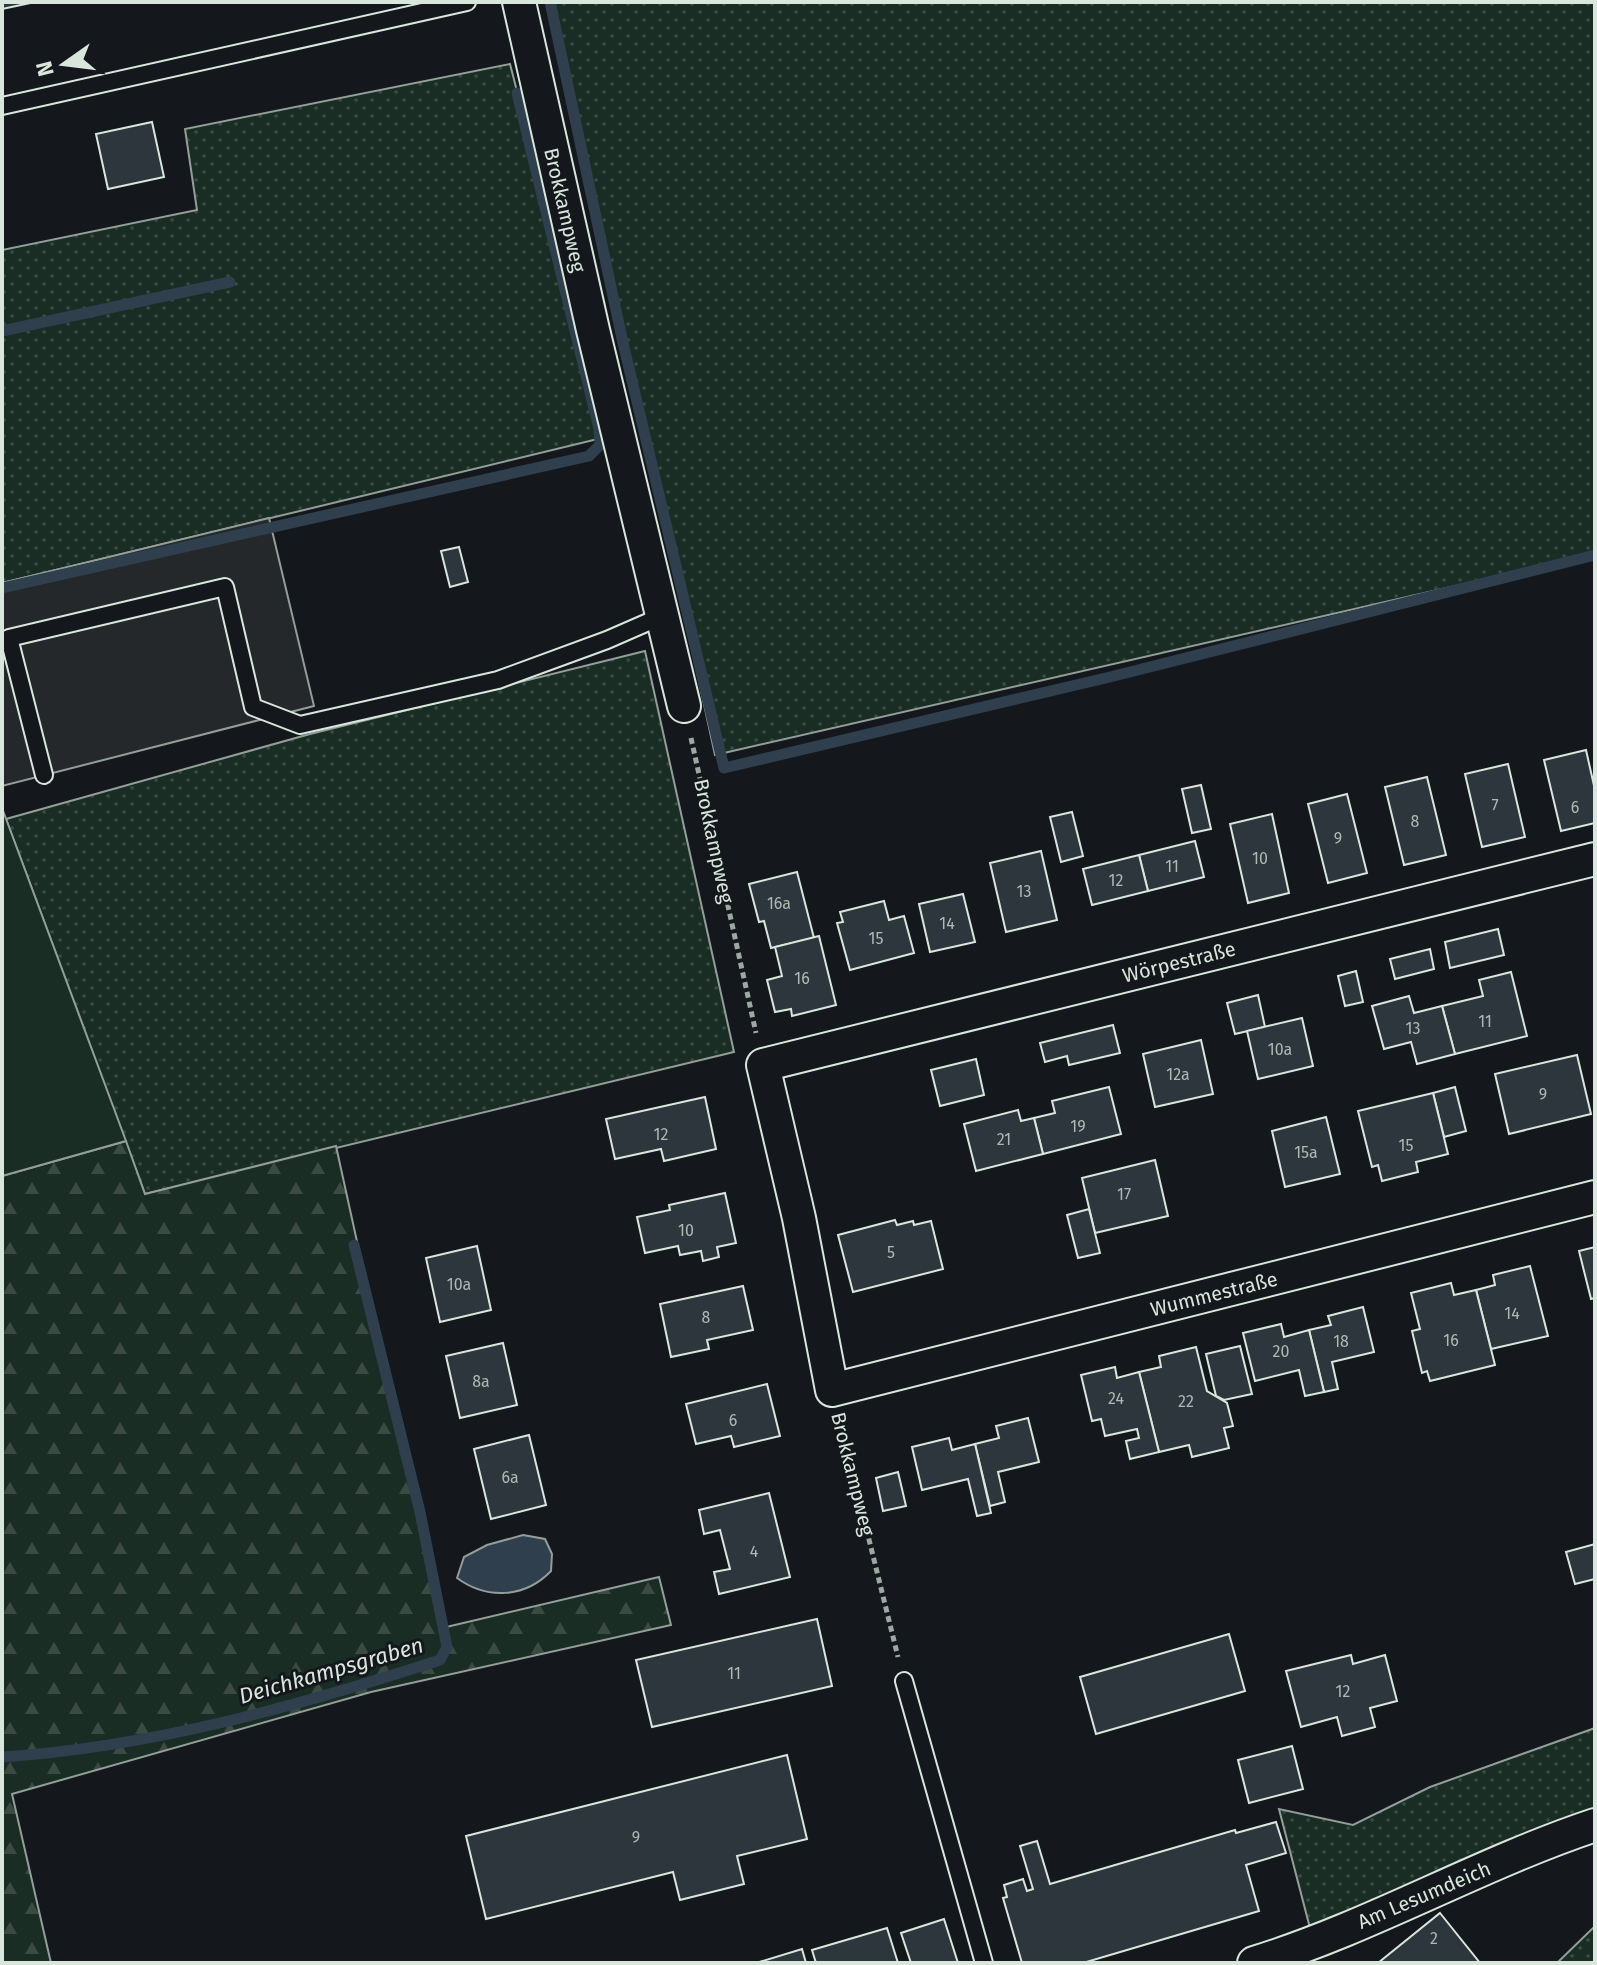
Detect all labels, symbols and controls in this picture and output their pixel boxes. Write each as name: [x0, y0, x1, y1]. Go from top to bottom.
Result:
north arrow: [24, 24, 104, 104]
text: N: [30, 58, 60, 79]
street label: Brokkampweg: [539, 146, 591, 275]
street label: Brokkampweg: [689, 777, 739, 906]
house number: 7: [1491, 796, 1499, 815]
house number: 6: [1571, 798, 1579, 817]
house number: 8: [1411, 812, 1420, 831]
house number: 9: [1334, 829, 1342, 848]
house number: 10: [1252, 849, 1268, 868]
house number: 11: [1165, 857, 1179, 876]
house number: 12: [1109, 871, 1123, 890]
house number: 13: [1017, 882, 1031, 901]
house number: 16a: [767, 894, 791, 913]
house number: 14: [939, 914, 955, 933]
house number: 15: [869, 929, 883, 948]
street label: Wörpestraße: [1120, 936, 1238, 988]
house number: 16: [794, 969, 810, 988]
house number: 11: [1478, 1012, 1492, 1031]
house number: 13: [1406, 1019, 1420, 1038]
house number: 10a: [1268, 1040, 1292, 1059]
house number: 12a: [1166, 1065, 1190, 1084]
house number: 9: [1539, 1085, 1547, 1104]
house number: 19: [1070, 1117, 1086, 1136]
house number: 12: [654, 1125, 668, 1144]
house number: 21: [997, 1130, 1011, 1149]
house number: 15: [1399, 1136, 1413, 1155]
house number: 15a: [1294, 1143, 1318, 1162]
house number: 17: [1117, 1185, 1131, 1204]
house number: 10: [678, 1221, 694, 1240]
house number: 5: [887, 1243, 895, 1262]
street label: Wummestraße: [1148, 1267, 1280, 1321]
house number: 10a: [447, 1275, 471, 1294]
house number: 14: [1504, 1304, 1520, 1323]
house number: 8: [702, 1308, 711, 1327]
house number: 16: [1443, 1331, 1459, 1350]
house number: 18: [1333, 1332, 1349, 1351]
house number: 20: [1273, 1342, 1289, 1361]
house number: 8a: [472, 1372, 490, 1391]
house number: 24: [1108, 1389, 1124, 1408]
house number: 22: [1178, 1392, 1194, 1411]
street label: Brokkampweg: [826, 1410, 880, 1539]
house number: 6: [729, 1411, 737, 1430]
house number: 6a: [501, 1468, 519, 1487]
house number: 4: [750, 1542, 759, 1561]
water label: Deichkampsgraben: [236, 1631, 426, 1710]
house number: 11: [727, 1664, 741, 1683]
house number: 12: [1336, 1682, 1350, 1701]
house number: 9: [632, 1828, 640, 1847]
street label: Am Lesumdeich: [1354, 1856, 1494, 1934]
house number: 2: [1430, 1929, 1438, 1948]

